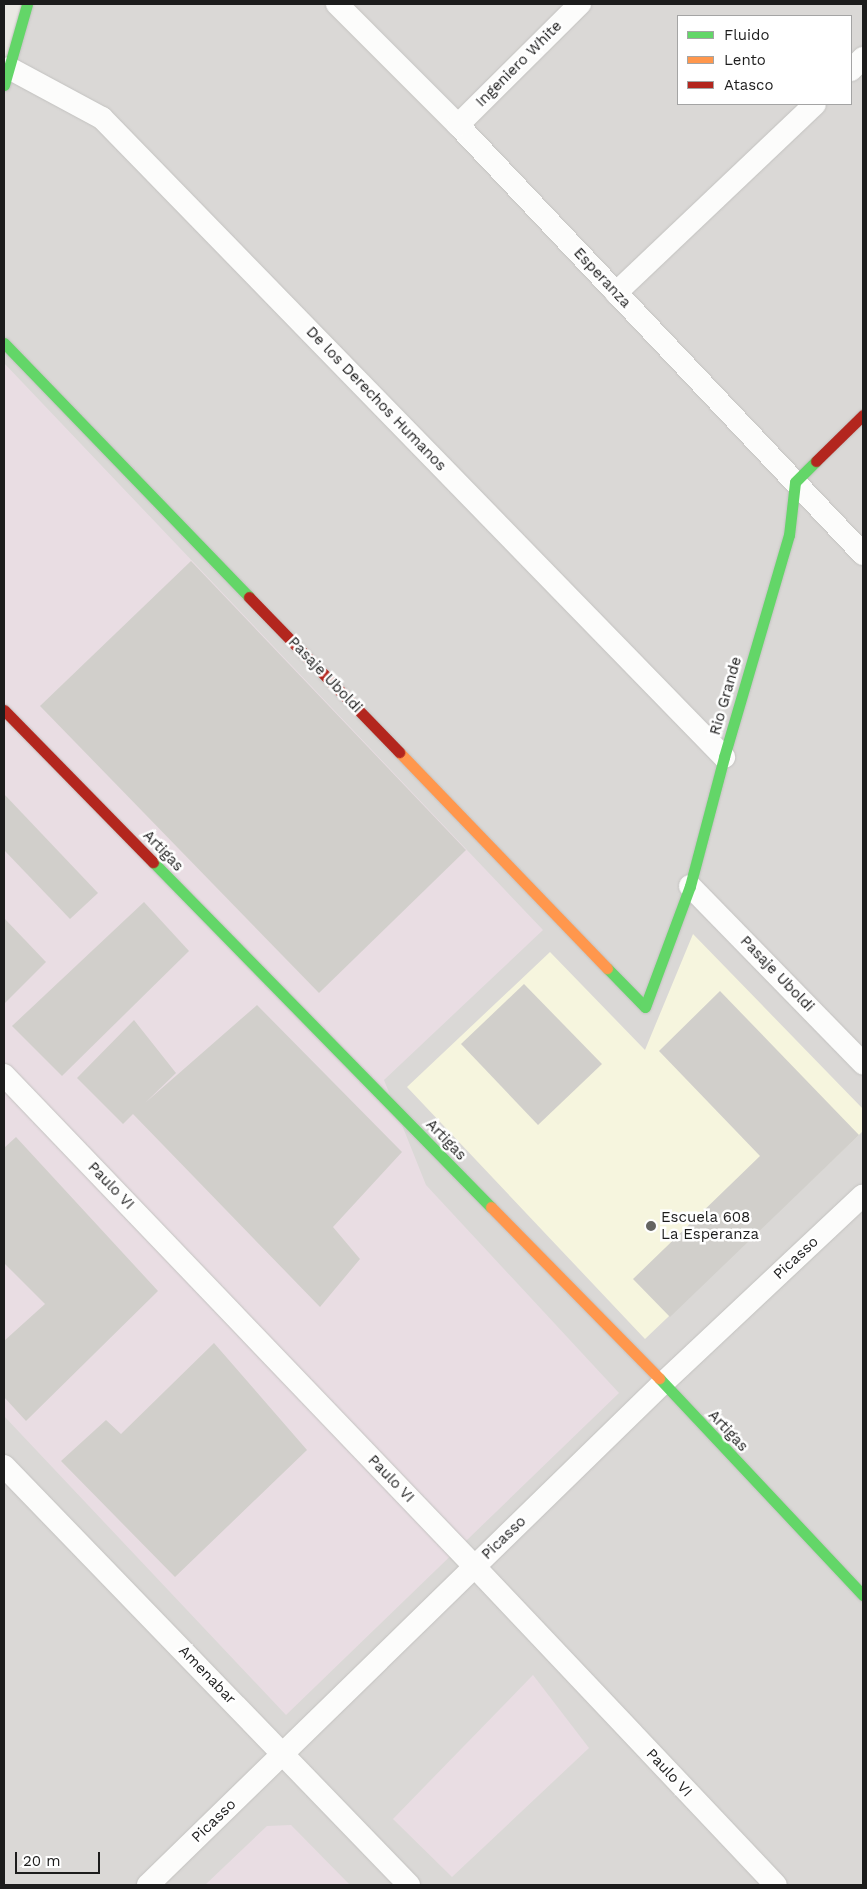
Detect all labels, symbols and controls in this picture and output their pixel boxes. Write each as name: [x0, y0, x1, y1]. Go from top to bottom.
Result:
legend: [677, 15, 852, 105]
street label: Ingeniero White: [472, 17, 566, 111]
text: Fluido: [724, 26, 769, 44]
text: Lento: [724, 51, 766, 69]
text: Atasco: [724, 76, 773, 94]
street label: Esperanza: [570, 244, 634, 312]
street label: De los Derechos Humanos: [302, 323, 450, 475]
street label: Pasaje Uboldi: [284, 633, 366, 717]
street label: Rio Grande: [706, 655, 746, 737]
street label: Artigas: [139, 827, 187, 875]
street label: Pasaje Uboldi: [736, 932, 818, 1016]
street label: Artigas: [422, 1116, 470, 1164]
street label: Paulo VI: [84, 1158, 138, 1214]
place label: Escuela 608 La Esperanza: [661, 1208, 759, 1243]
marker: Escuela 608 La Esperanza: [645, 1220, 657, 1232]
street label: Picasso: [770, 1233, 822, 1283]
street label: Artigas: [704, 1406, 752, 1456]
street label: Paulo VI: [364, 1451, 418, 1507]
street label: Picasso: [478, 1512, 530, 1564]
street label: Amenabar: [175, 1642, 239, 1708]
street label: Paulo VI: [642, 1745, 696, 1801]
street label: Picasso: [188, 1795, 240, 1847]
scale bar: [18, 1842, 102, 1874]
text: 20 m: [23, 1852, 61, 1870]

